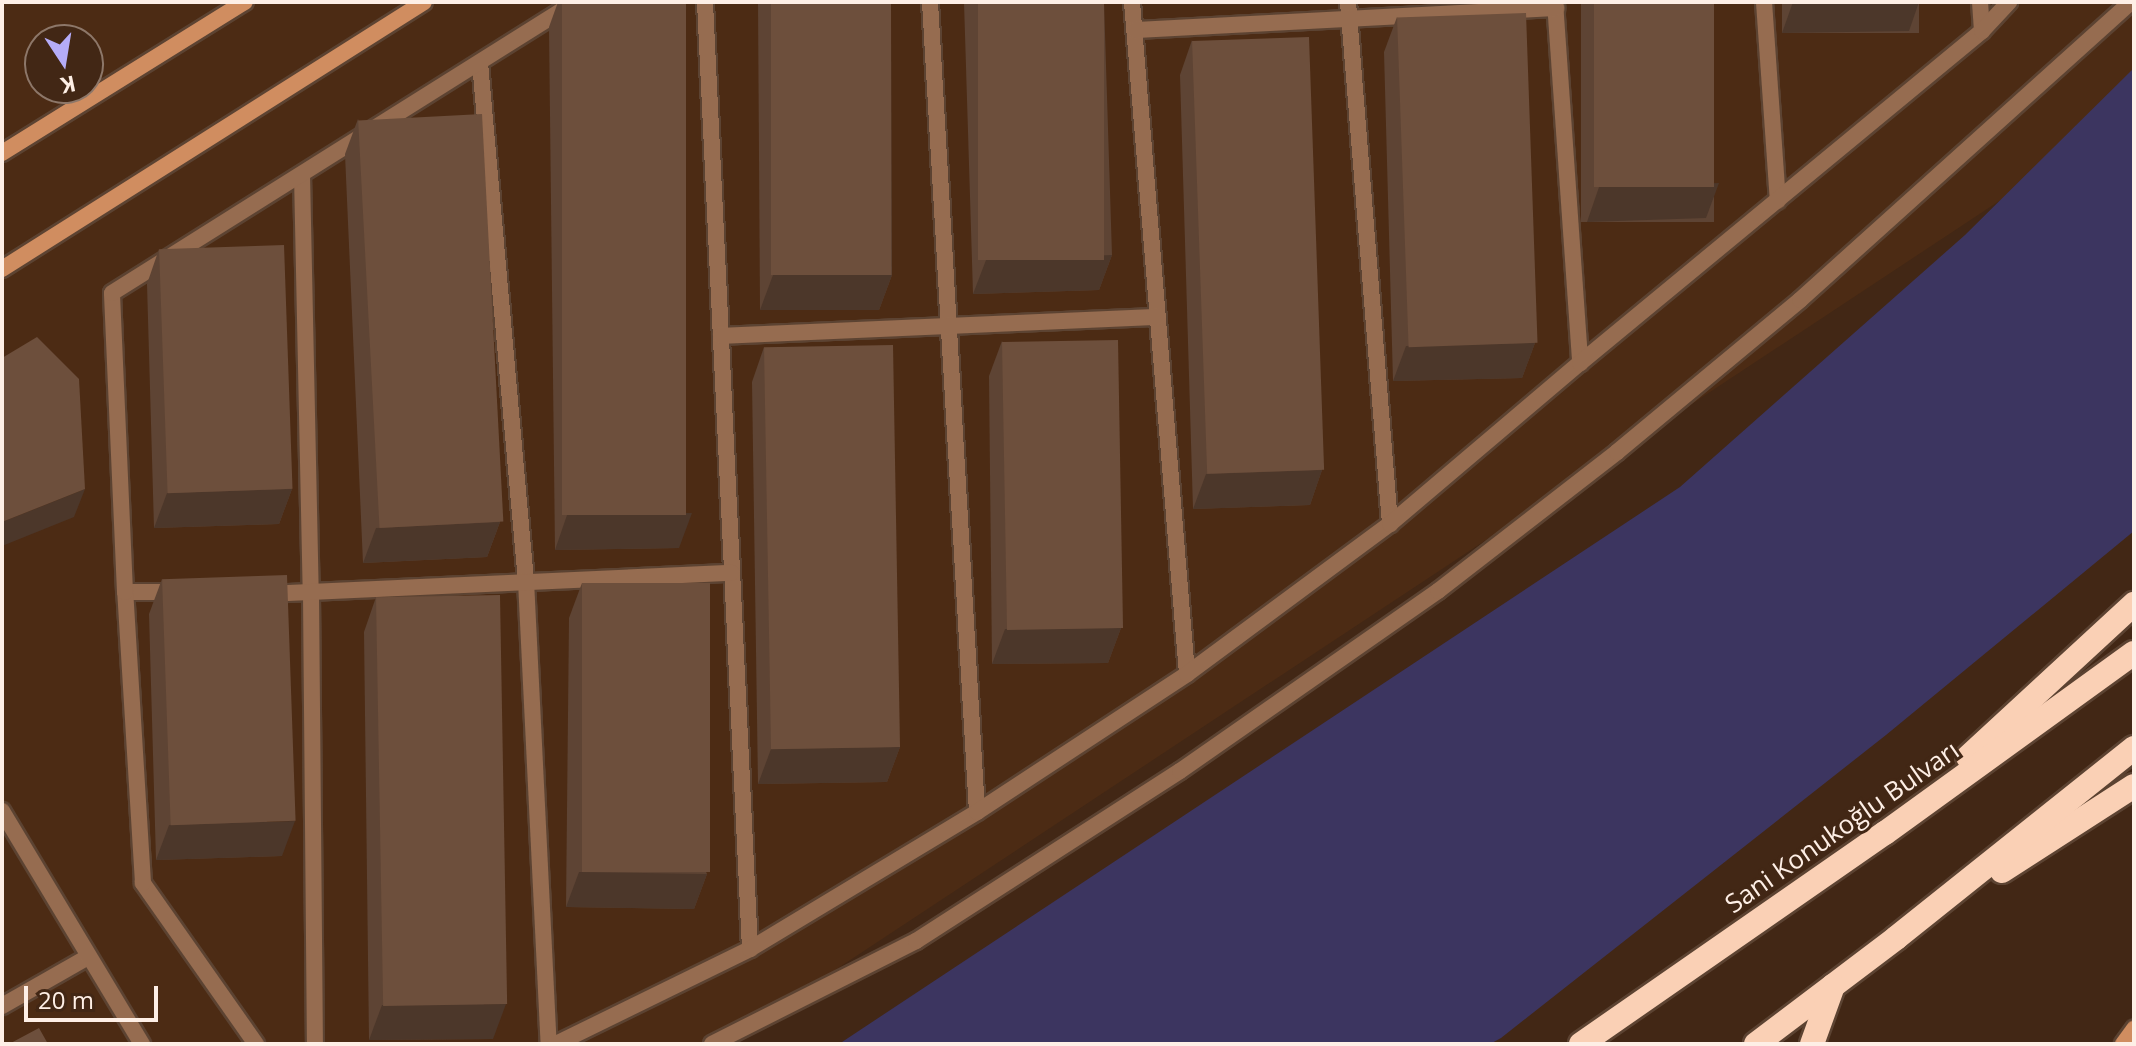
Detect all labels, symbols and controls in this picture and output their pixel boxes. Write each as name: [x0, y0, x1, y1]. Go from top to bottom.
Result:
north arrow: [24, 24, 104, 104]
text: K: [58, 69, 79, 102]
street label: Sani Konukoğlu Bulvarı: [1719, 734, 1965, 920]
scale bar: [28, 970, 162, 1020]
text: 20 m: [38, 983, 94, 1016]

